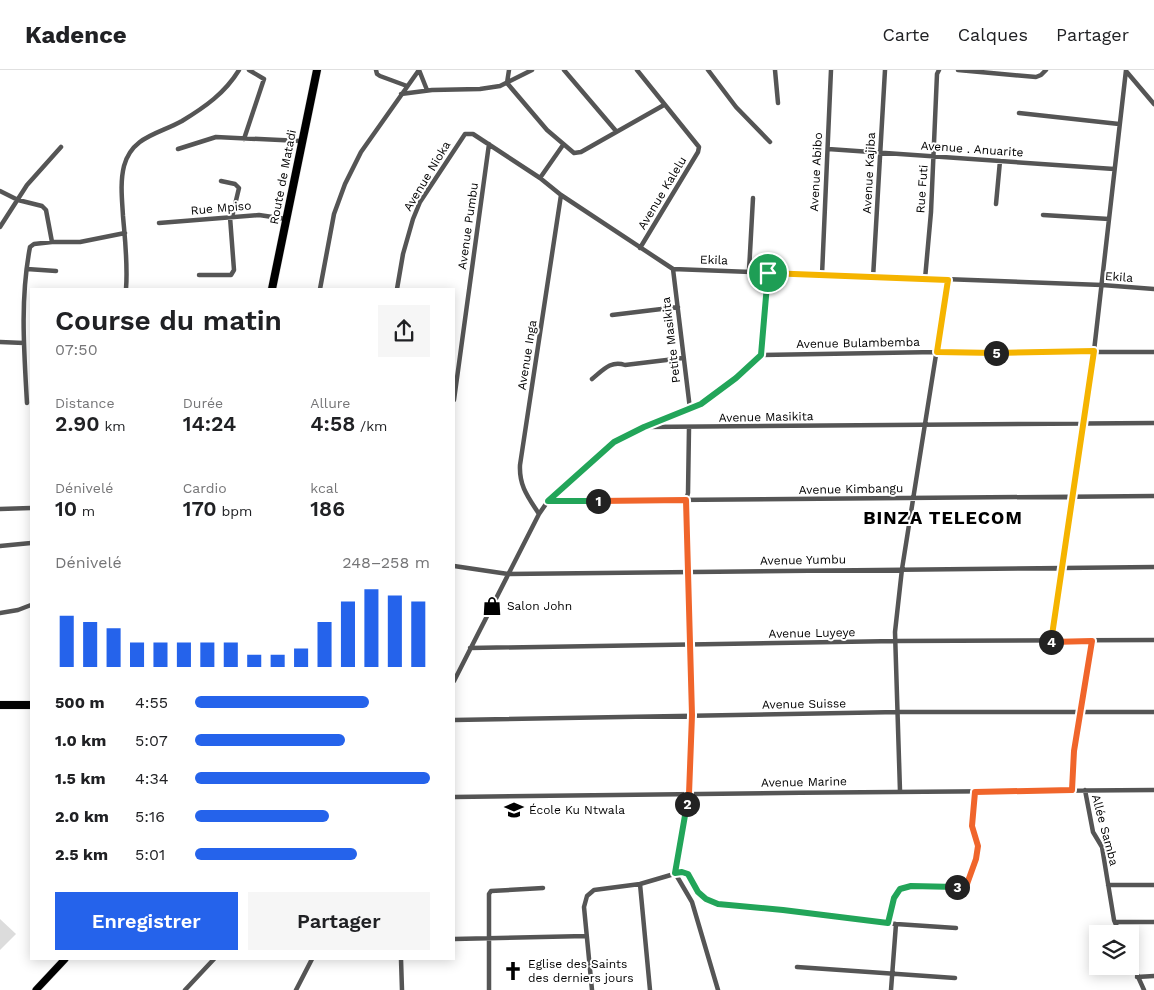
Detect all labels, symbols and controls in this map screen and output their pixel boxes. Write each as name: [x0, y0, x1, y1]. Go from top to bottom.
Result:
text: Kadence: [25, 21, 127, 49]
text: Carte: [882, 24, 930, 45]
text: Calques: [958, 24, 1028, 45]
text: Partager: [1056, 24, 1129, 45]
street label: Route de Matadi: [267, 128, 299, 226]
street label: Avenue Abibo: [807, 132, 825, 212]
street label: Avenue Kajiba: [860, 132, 878, 214]
street label: Avenue Nioka: [401, 138, 454, 214]
street label: Avenue . Anuarite: [920, 138, 1024, 160]
street label: Avenue Kalelu: [635, 154, 689, 232]
street label: Rue Futi: [913, 164, 931, 214]
street label: Avenue Pumbu: [455, 182, 481, 270]
street label: Rue Mpiso: [190, 198, 252, 218]
pin: [747, 252, 789, 294]
street label: Ekila: [700, 253, 728, 267]
icon: arrive: [754, 259, 782, 287]
street label: Ekila: [1104, 269, 1134, 285]
street label: Petite Masikita: [659, 296, 683, 384]
text: Course du matin: [55, 304, 282, 337]
button: share: [378, 305, 430, 357]
street label: Avenue Inga: [515, 319, 539, 391]
street label: Avenue Bulambemba: [796, 335, 920, 351]
text: 07:50: [55, 340, 98, 359]
pin: 5: [984, 340, 1008, 366]
text: 5: [992, 345, 1001, 361]
text: Distance: [55, 395, 115, 411]
text: Durée: [183, 395, 223, 411]
text: Allure: [310, 395, 350, 411]
street label: Avenue Masikita: [718, 409, 814, 425]
text: 2.90: [55, 411, 100, 436]
text: 14:24: [183, 411, 236, 436]
text: 4:58: [310, 411, 355, 436]
text: km: [100, 418, 126, 434]
text: /km: [355, 418, 387, 434]
text: Dénivelé: [55, 480, 113, 496]
text: Cardio: [183, 480, 227, 496]
text: kcal: [310, 480, 338, 496]
street label: Avenue Kimbangu: [799, 481, 903, 497]
pin: 1: [586, 488, 610, 514]
text: 1: [595, 493, 602, 509]
text: 10: [55, 496, 77, 521]
text: 170: [183, 496, 217, 521]
text: 186: [310, 496, 345, 521]
text: m: [77, 503, 95, 519]
text: bpm: [217, 503, 252, 519]
district label: BINZA TELECOM: [863, 507, 1023, 528]
street label: Avenue Yumbu: [760, 552, 846, 568]
text: Dénivelé: [55, 553, 122, 572]
text: 248–258 m: [342, 553, 430, 572]
shop icon: Salon John: [481, 595, 503, 617]
place label: Salon John: [507, 599, 572, 613]
street label: Avenue Luyeye: [768, 625, 856, 641]
pin: 4: [1038, 630, 1064, 654]
text: 4: [1047, 634, 1056, 650]
text: 500 m: [55, 693, 105, 712]
text: 4:55: [135, 693, 168, 712]
street label: Avenue Suisse: [762, 696, 846, 712]
text: 1.0 km: [55, 731, 106, 750]
text: 5:07: [135, 731, 168, 750]
text: 1.5 km: [55, 769, 105, 788]
text: 4:34: [135, 769, 169, 788]
street label: Avenue Marine: [761, 774, 847, 790]
pin: 2: [674, 792, 700, 816]
street label: Allée Samba: [1089, 793, 1121, 867]
text: 2: [683, 796, 692, 812]
school or university icon: École Ku Ntwala: [503, 799, 525, 821]
place label: École Ku Ntwala: [529, 803, 625, 817]
text: 2.0 km: [55, 807, 109, 826]
text: 5:16: [135, 807, 165, 826]
text: 2.5 km: [55, 845, 108, 864]
text: 5:01: [135, 845, 165, 864]
pin: 3: [944, 874, 970, 900]
text: 3: [953, 879, 962, 895]
button: Enregistrer: [55, 892, 238, 950]
button: Partager: [248, 892, 430, 950]
map controls: [1089, 925, 1139, 975]
button: layers: [1089, 925, 1139, 975]
place label: Eglise des Saints des derniers jours: [528, 957, 634, 985]
church icon: Eglise des Saints des derniers jours: [502, 960, 524, 982]

